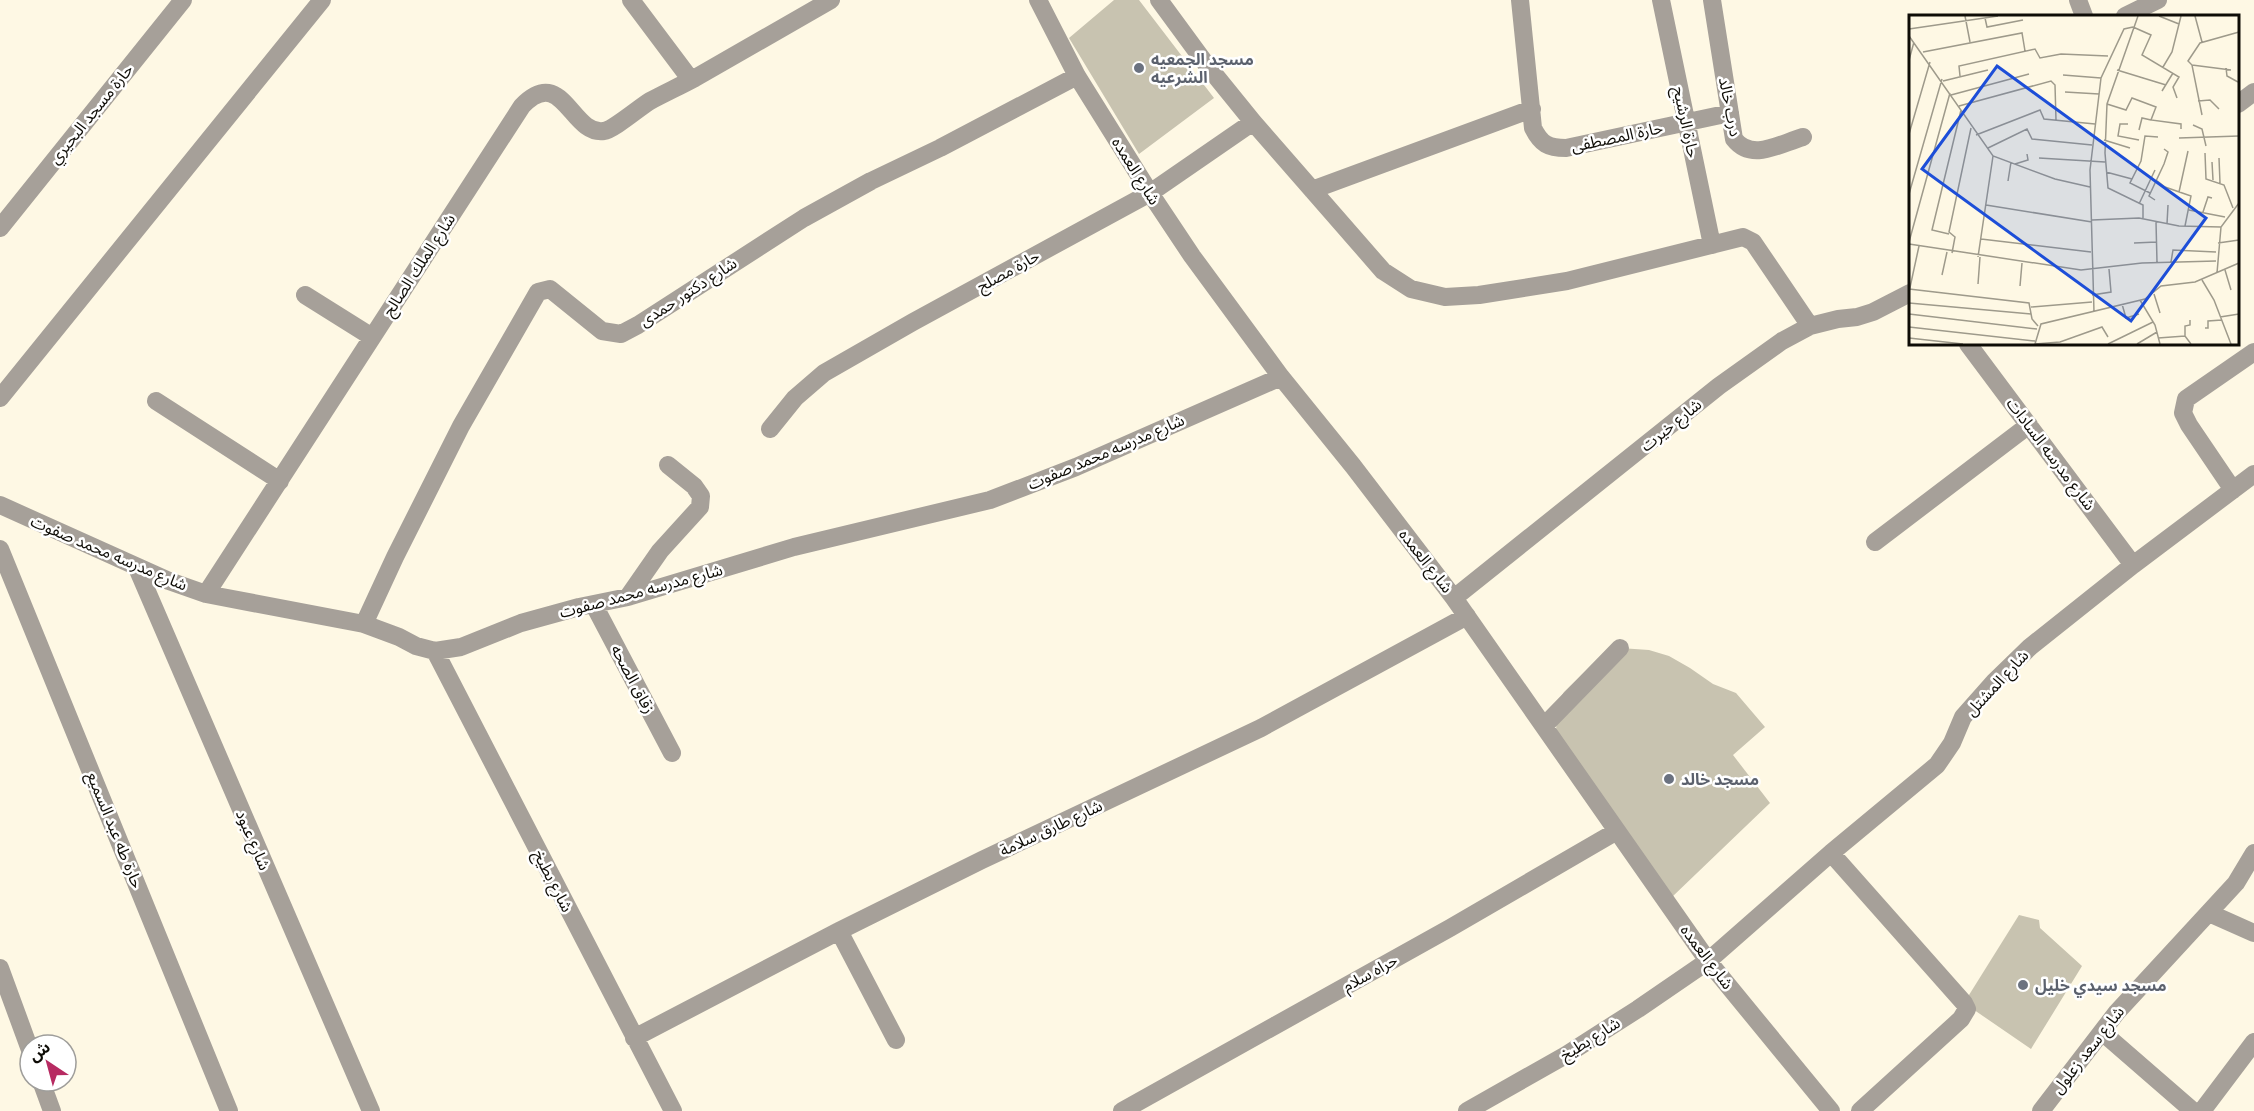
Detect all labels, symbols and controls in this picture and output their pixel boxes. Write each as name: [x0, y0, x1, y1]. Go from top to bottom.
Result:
inset map: [1909, 15, 2239, 345]
place label: مسجد الجمعيه الشرعيه: [1151, 50, 1254, 87]
street label: حارة مسجد البحيري: [45, 60, 139, 169]
marker: مسجد الجمعيه الشرعيه: [1132, 61, 1146, 75]
street label: درب خالد: [1715, 76, 1745, 138]
street label: حارة الرشيح: [1666, 85, 1703, 160]
street label: حارة المصطفى: [1569, 118, 1665, 156]
street label: شارع العمده: [1105, 134, 1164, 210]
street label: شارع الملك الصالح: [379, 210, 462, 321]
street label: حارة مصلح: [973, 246, 1044, 299]
street label: شارع دكتور حمدى: [636, 253, 742, 333]
street label: شارع مدرسه السادات: [2000, 394, 2099, 516]
street label: شارع خيرت: [1637, 395, 1707, 458]
street label: شارع مدرسه محمد صفوت: [1025, 410, 1188, 496]
street label: شارع مدرسه محمد صفوت: [27, 511, 190, 597]
street label: شارع العمده: [1393, 525, 1457, 599]
street label: شارع مدرسه محمد صفوت: [557, 560, 725, 625]
street label: زقاق الصحه: [607, 642, 659, 716]
street label: شارع المشتل: [1961, 646, 2035, 722]
street label: حارة طه عبد السميع: [80, 769, 147, 892]
place label: مسجد خالد: [1681, 770, 1759, 789]
marker: مسجد خالد: [1662, 772, 1676, 786]
street label: شارع طارق سلامة: [997, 796, 1107, 863]
street label: شارع عبود: [229, 807, 274, 874]
street label: شارع بطيخ: [527, 847, 577, 917]
street label: شارع العمده: [1674, 921, 1737, 995]
street label: حراه سلام: [1339, 950, 1402, 998]
place label: مسجد سيدي خليل: [2035, 976, 2167, 998]
marker: مسجد سيدي خليل: [2016, 978, 2030, 992]
street label: شارع سعد زعلول: [2048, 1002, 2130, 1099]
street label: شارع بطيخ: [1556, 1013, 1625, 1067]
north arrow: [18, 1033, 78, 1093]
text: ش: [25, 1037, 54, 1065]

